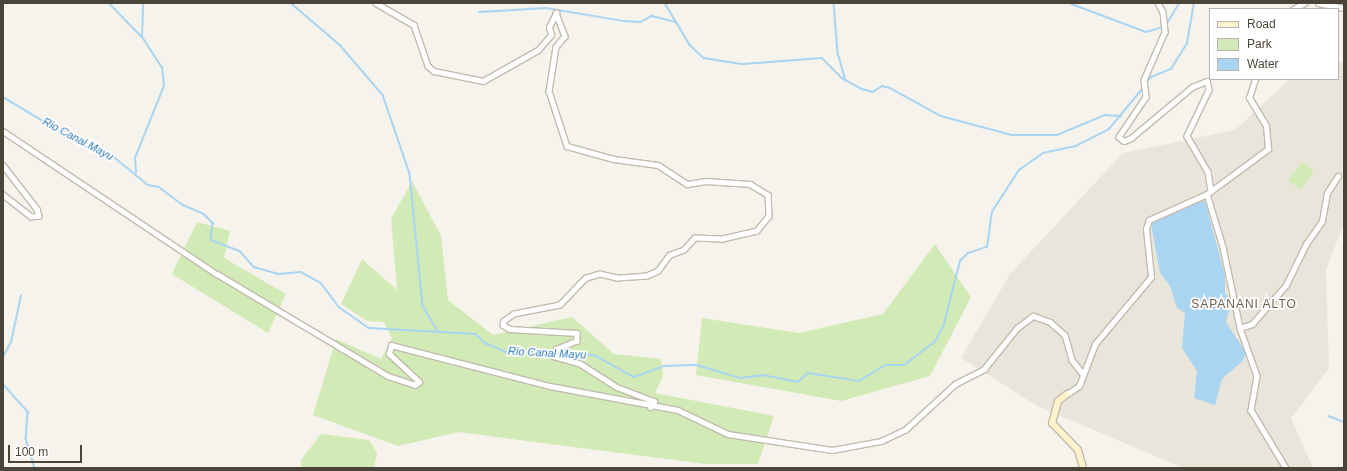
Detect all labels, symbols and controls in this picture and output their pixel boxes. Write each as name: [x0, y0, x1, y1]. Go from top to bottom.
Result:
legend: [1209, 8, 1339, 80]
text: Road: [1247, 17, 1276, 31]
text: Park: [1247, 37, 1272, 51]
text: Water: [1247, 57, 1279, 71]
water label: Rio Canal Mayu: [40, 115, 116, 163]
district label: SAPANANI ALTO: [1191, 298, 1297, 312]
water label: Rio Canal Mayu: [508, 344, 586, 362]
scale bar: [10, 437, 84, 463]
text: 100 m: [15, 445, 48, 459]

